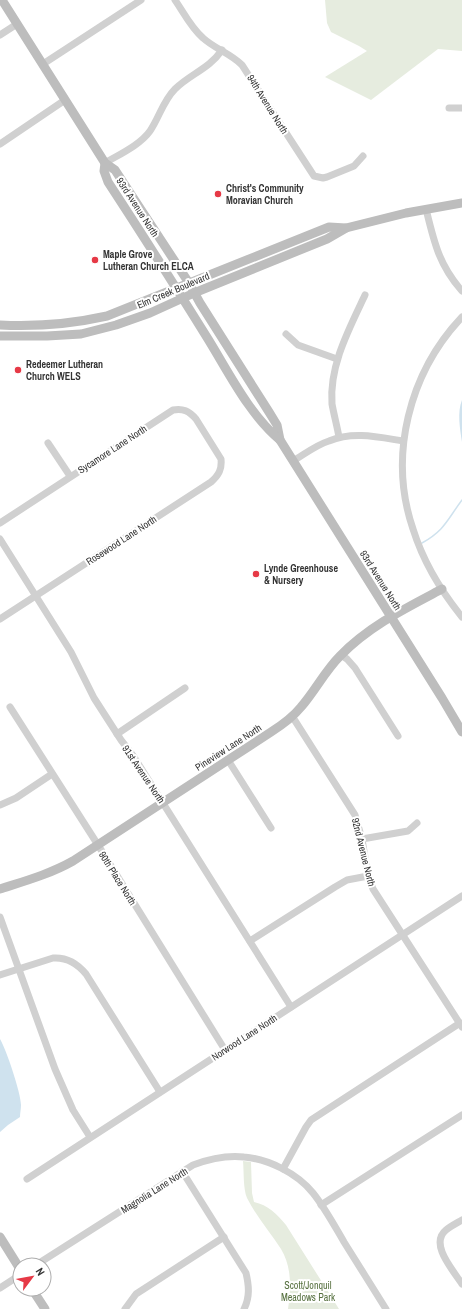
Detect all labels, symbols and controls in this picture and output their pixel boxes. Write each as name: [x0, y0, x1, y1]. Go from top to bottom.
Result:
street label: 94th Avenue North: [244, 72, 291, 136]
street label: 93rd Avenue North: [114, 175, 162, 239]
place label: Christ's Community Moravian Church: [226, 182, 304, 207]
marker: Christ's Community Moravian Church: [213, 189, 223, 199]
place label: Maple Grove Lutheran Church ELCA: [103, 248, 194, 273]
marker: Maple Grove Lutheran Church ELCA: [90, 255, 100, 265]
street label: Elm Creek Boulevard: [135, 269, 211, 312]
place label: Redeemer Lutheran Church WELS: [26, 358, 103, 383]
marker: Redeemer Lutheran Church WELS: [13, 365, 23, 375]
street label: Sycamore Lane North: [75, 422, 149, 477]
street label: Rosewood Lane North: [84, 513, 159, 568]
street label: 93rd Avenue North: [357, 548, 404, 613]
place label: Lynde Greenhouse & Nursery: [264, 562, 338, 587]
marker: Lynde Greenhouse & Nursery: [251, 569, 261, 579]
street label: Pineview Lane North: [193, 721, 264, 774]
street label: 91st Avenue North: [119, 743, 168, 806]
street label: 92nd Avenue North: [349, 817, 378, 888]
street label: 90th Place North: [96, 849, 139, 908]
street label: Norwood Lane North: [209, 1011, 280, 1063]
street label: Magnolia Lane North: [118, 1165, 190, 1216]
north arrow: [12, 1257, 52, 1297]
text: N: [33, 1265, 48, 1278]
park label: Scott/Jonquil Meadows Park: [281, 1279, 336, 1304]

